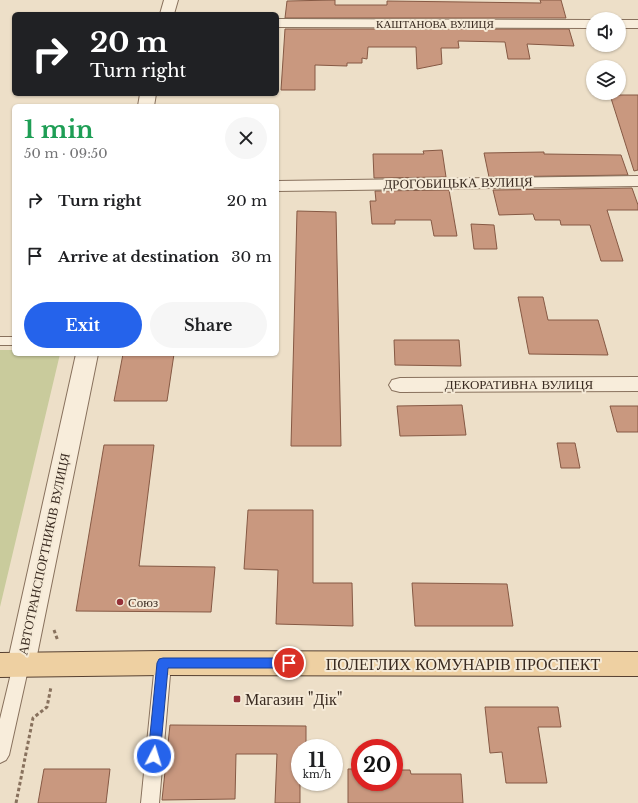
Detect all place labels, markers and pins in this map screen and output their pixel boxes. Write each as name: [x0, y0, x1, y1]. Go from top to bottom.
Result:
place label: Союз: [128, 594, 158, 611]
marker: Союз: [115, 597, 125, 607]
pin: [272, 646, 306, 680]
place label: Магазин "Дік": [245, 689, 343, 709]
marker: Магазин "Дік": [232, 694, 242, 704]

